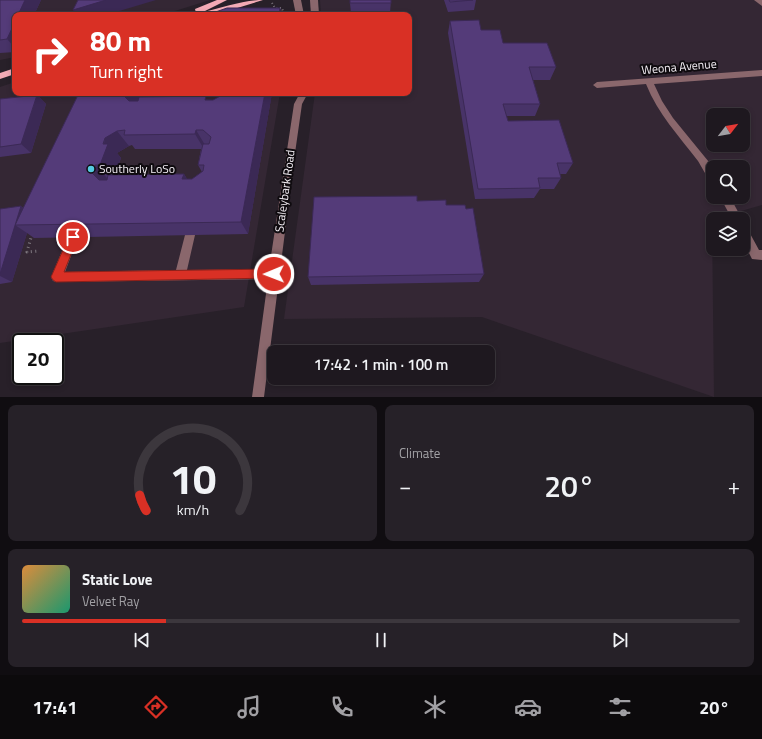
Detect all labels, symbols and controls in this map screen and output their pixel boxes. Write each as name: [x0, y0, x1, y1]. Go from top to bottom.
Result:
text: 80 m: [90, 19, 151, 62]
icon: right: [24, 28, 76, 80]
street label: Weona Avenue: [641, 54, 717, 79]
text: Turn right: [90, 58, 163, 85]
north arrow: [706, 108, 750, 152]
map controls: [706, 108, 750, 256]
street label: Scaleybark Road: [269, 148, 300, 233]
place label: Southerly LoSo: [99, 159, 175, 178]
button: search: [706, 160, 750, 204]
marker: Southerly LoSo: [86, 164, 96, 174]
button: layers: [706, 212, 750, 256]
pin: [56, 220, 90, 254]
icon: arrive: [62, 226, 84, 248]
position arrow: [253, 253, 295, 295]
speed limit sign: 20: [12, 333, 64, 385]
text: 17:42 · 1 min · 100 m: [314, 353, 448, 376]
text: Climate: [399, 443, 440, 463]
text: 10: [169, 447, 216, 510]
text: 20°: [544, 463, 595, 509]
text: −: [399, 469, 411, 503]
text: +: [728, 469, 740, 503]
text: km/h: [176, 499, 209, 521]
text: Static Love: [82, 568, 153, 591]
text: Velvet Ray: [82, 591, 140, 611]
icon: previous: [131, 629, 153, 651]
icon: pause: [370, 629, 392, 651]
icon: next: [609, 629, 631, 651]
icon: directions: [142, 693, 170, 721]
icon: music: [235, 693, 263, 721]
icon: phone: [328, 693, 356, 721]
icon: climate: [421, 693, 449, 721]
icon: car: [514, 693, 542, 721]
icon: filters: [606, 693, 634, 721]
text: 17:41: [32, 694, 77, 721]
text: 20°: [699, 694, 730, 721]

